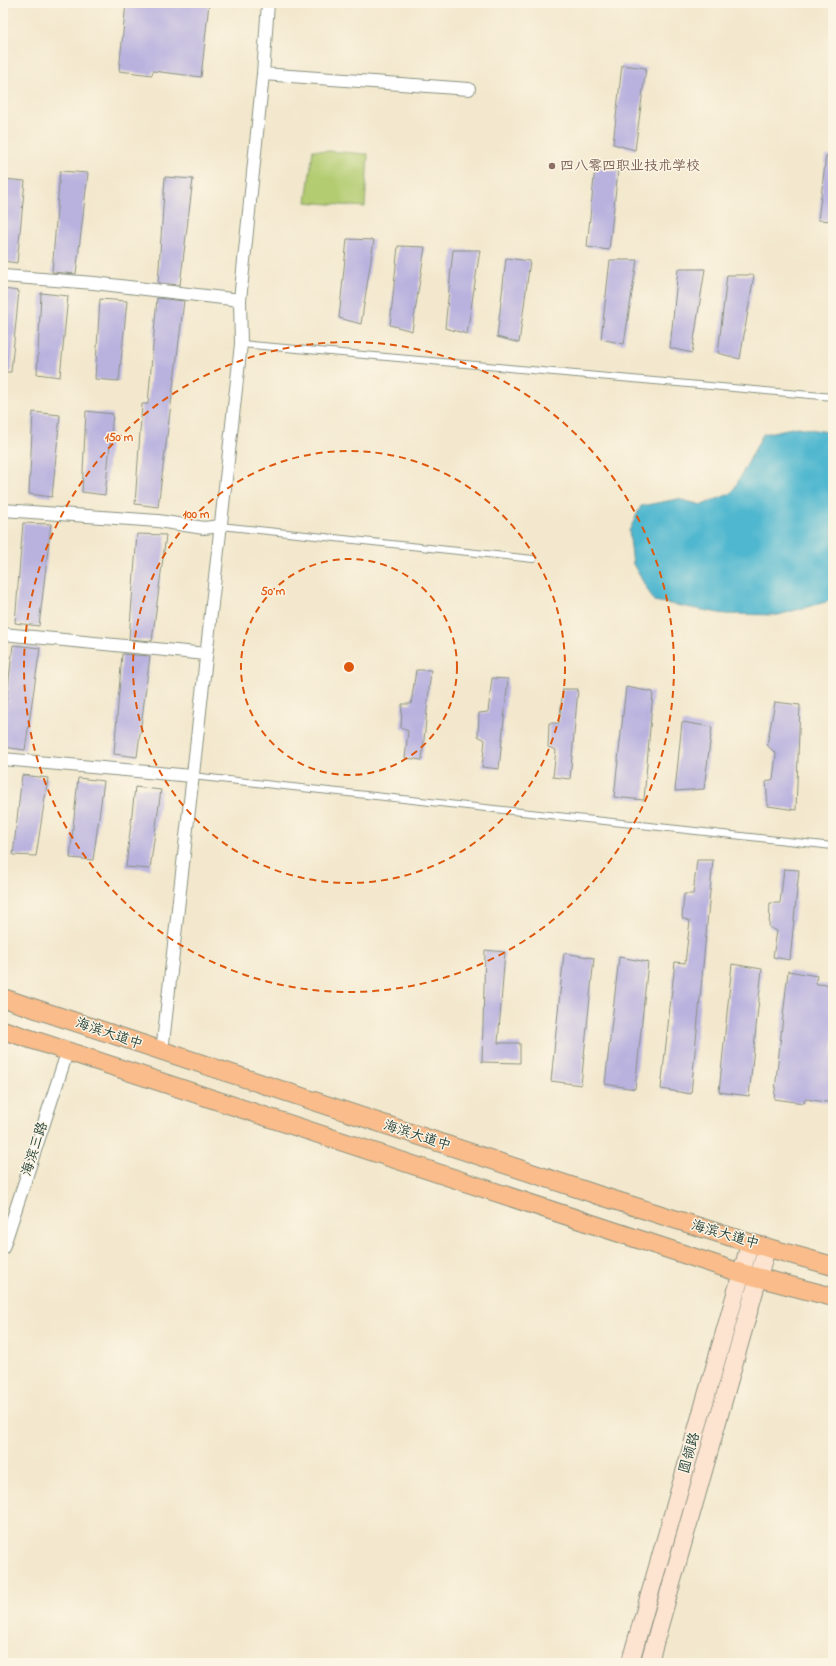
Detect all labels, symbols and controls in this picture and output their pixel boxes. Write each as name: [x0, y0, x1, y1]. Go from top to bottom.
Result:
place label: 四八零四职业技术学校: [560, 156, 700, 177]
marker: 四八零四职业技术学校: [547, 161, 557, 171]
text: 150 m: [105, 429, 134, 447]
text: 100 m: [183, 506, 210, 524]
text: 50 m: [261, 583, 286, 601]
centre of rings: [342, 660, 356, 674]
street label: 海滨大道中: [72, 1013, 146, 1055]
street label: 海滨大道中: [380, 1115, 454, 1157]
street label: 海滨三路: [16, 1119, 54, 1179]
street label: 海滨大道中: [688, 1215, 762, 1255]
street label: 圆领路: [674, 1430, 706, 1476]

